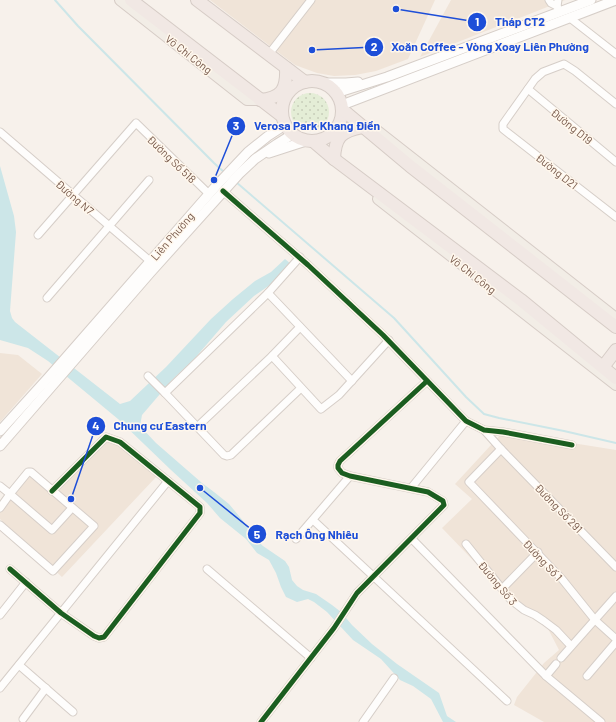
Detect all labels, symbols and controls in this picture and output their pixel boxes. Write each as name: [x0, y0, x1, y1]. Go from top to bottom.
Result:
callout: Tháp CT2: [467, 10, 553, 34]
text: 1: [475, 14, 479, 28]
text: Tháp CT2: [495, 14, 545, 28]
street label: Võ Chí Công: [163, 32, 215, 76]
callout: Xoăn Coffee - Vòng Xoay Liên Phường: [364, 35, 597, 59]
text: 2: [371, 39, 378, 53]
text: Xoăn Coffee - Vòng Xoay Liên Phường: [391, 39, 589, 53]
street label: Đường D19: [549, 105, 596, 147]
callout: Verosa Park Khang Điền: [226, 114, 388, 138]
text: 3: [233, 118, 239, 132]
text: Verosa Park Khang Điền: [254, 118, 380, 132]
street label: Đường Số 518: [145, 133, 199, 186]
street label: Đường D21: [533, 151, 581, 191]
street label: Đường N7: [53, 177, 97, 217]
street label: Liên Phường: [148, 209, 196, 263]
street label: Võ Chí Công: [447, 252, 499, 296]
callout: Chung cư Eastern: [86, 414, 215, 438]
text: 4: [92, 418, 100, 432]
text: Chung cư Eastern: [114, 418, 207, 432]
street label: Đường Số 291: [532, 481, 586, 535]
callout: Rạch Ông Nhiêu: [247, 522, 366, 546]
text: 5: [254, 527, 261, 541]
text: Rạch Ông Nhiêu: [276, 527, 358, 541]
street label: Đường Số 1: [521, 537, 565, 583]
street label: Đường Số 3: [476, 558, 520, 608]

